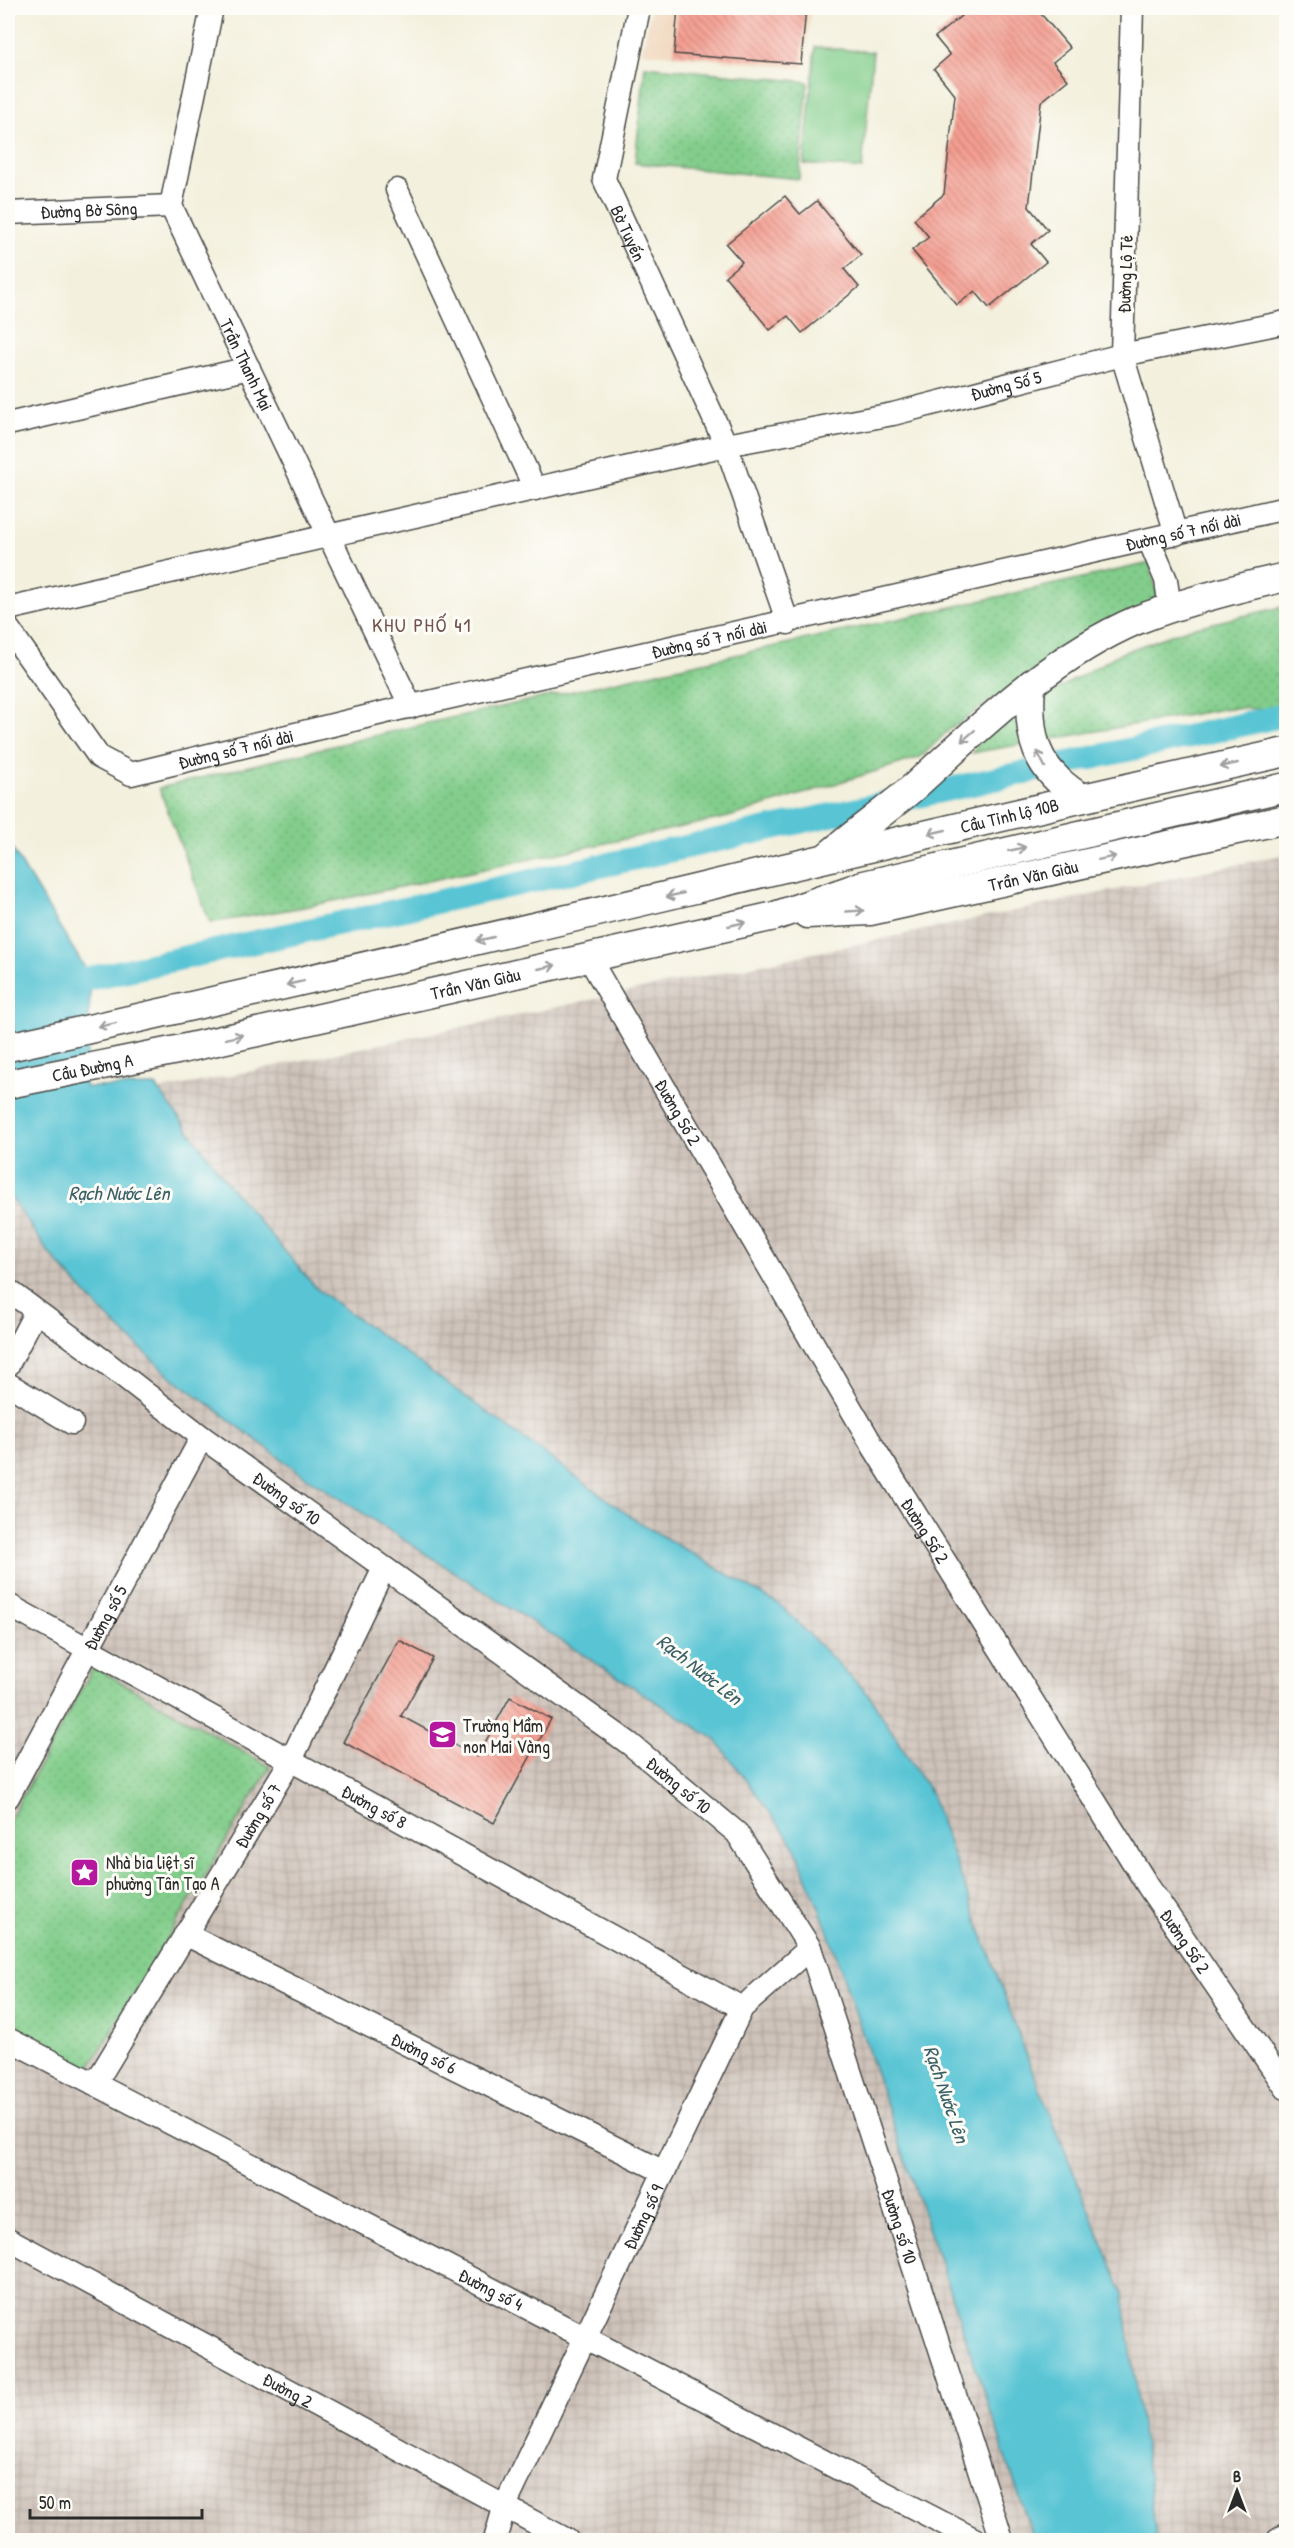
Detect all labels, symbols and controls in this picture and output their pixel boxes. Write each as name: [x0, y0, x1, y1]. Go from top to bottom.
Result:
street label: Đường Bờ Sông: [40, 195, 138, 224]
street label: Bờ Tuyến: [605, 201, 652, 265]
street label: Đường Lộ Tẻ: [1111, 234, 1139, 314]
street label: Trần Thanh Mại: [214, 314, 280, 415]
street label: Đường Số 5: [968, 364, 1044, 406]
street label: Đường số 7 nối dài: [1123, 506, 1243, 556]
district label: KHU PHỐ 41: [372, 611, 472, 638]
street label: Đường số 7 nối dài: [649, 613, 769, 664]
street label: Đường số 7 nối dài: [176, 722, 296, 775]
one-way arrow: [961, 729, 976, 743]
one-way arrow: [1035, 750, 1047, 768]
one-way arrow: [1220, 760, 1240, 771]
street label: Cầu Tỉnh lộ 10B: [958, 791, 1061, 839]
one-way arrow: [928, 827, 947, 839]
one-way arrow: [1007, 843, 1026, 855]
one-way arrow: [1097, 852, 1116, 864]
street label: Trần Văn Giàu: [986, 853, 1080, 897]
one-way arrow: [666, 890, 685, 902]
one-way arrow: [844, 906, 864, 917]
one-way arrow: [727, 918, 746, 929]
one-way arrow: [476, 934, 495, 945]
street label: Trần Văn Giàu: [428, 961, 522, 1005]
one-way arrow: [537, 961, 556, 972]
one-way arrow: [286, 977, 305, 989]
one-way arrow: [98, 1020, 118, 1031]
one-way arrow: [224, 1031, 243, 1043]
street label: Cầu Đường A: [50, 1047, 135, 1087]
street label: Đường Số 2: [649, 1074, 708, 1150]
water label: Rạch Nước Lên: [68, 1179, 172, 1206]
street label: Đường số 10: [248, 1465, 326, 1531]
street label: Đường Số 2: [896, 1493, 956, 1568]
street label: Đường số 5: [77, 1580, 133, 1654]
water label: Rạch Nước Lên: [652, 1627, 750, 1712]
place label: Trường Mầm non Mai Vàng: [463, 1713, 550, 1759]
school or university icon: Trường Mầm non Mai Vàng: [426, 1719, 458, 1751]
street label: Đường số 10: [641, 1750, 717, 1819]
street label: Đường số 7: [228, 1778, 287, 1853]
street label: Đường số 8: [337, 1778, 412, 1834]
place label: Nhà bia liệt sĩ phường Tân Tạo A: [106, 1850, 220, 1896]
place icon: Nhà bia liệt sĩ phường Tân Tạo A: [69, 1856, 101, 1888]
street label: Đường Số 2: [1155, 1904, 1217, 1978]
street label: Đường số 6: [387, 2026, 461, 2080]
water label: Rạch Nước Lên: [918, 2042, 977, 2148]
street label: Đường số 9: [616, 2179, 669, 2253]
street label: Đường số 10: [876, 2185, 924, 2267]
street label: Đường số 4: [454, 2262, 528, 2316]
street label: Đường 2: [259, 2366, 318, 2414]
north arrow: [1207, 2461, 1267, 2521]
text: B: [1233, 2465, 1241, 2487]
scale bar: [30, 2482, 202, 2520]
text: 50 m: [39, 2490, 71, 2515]

